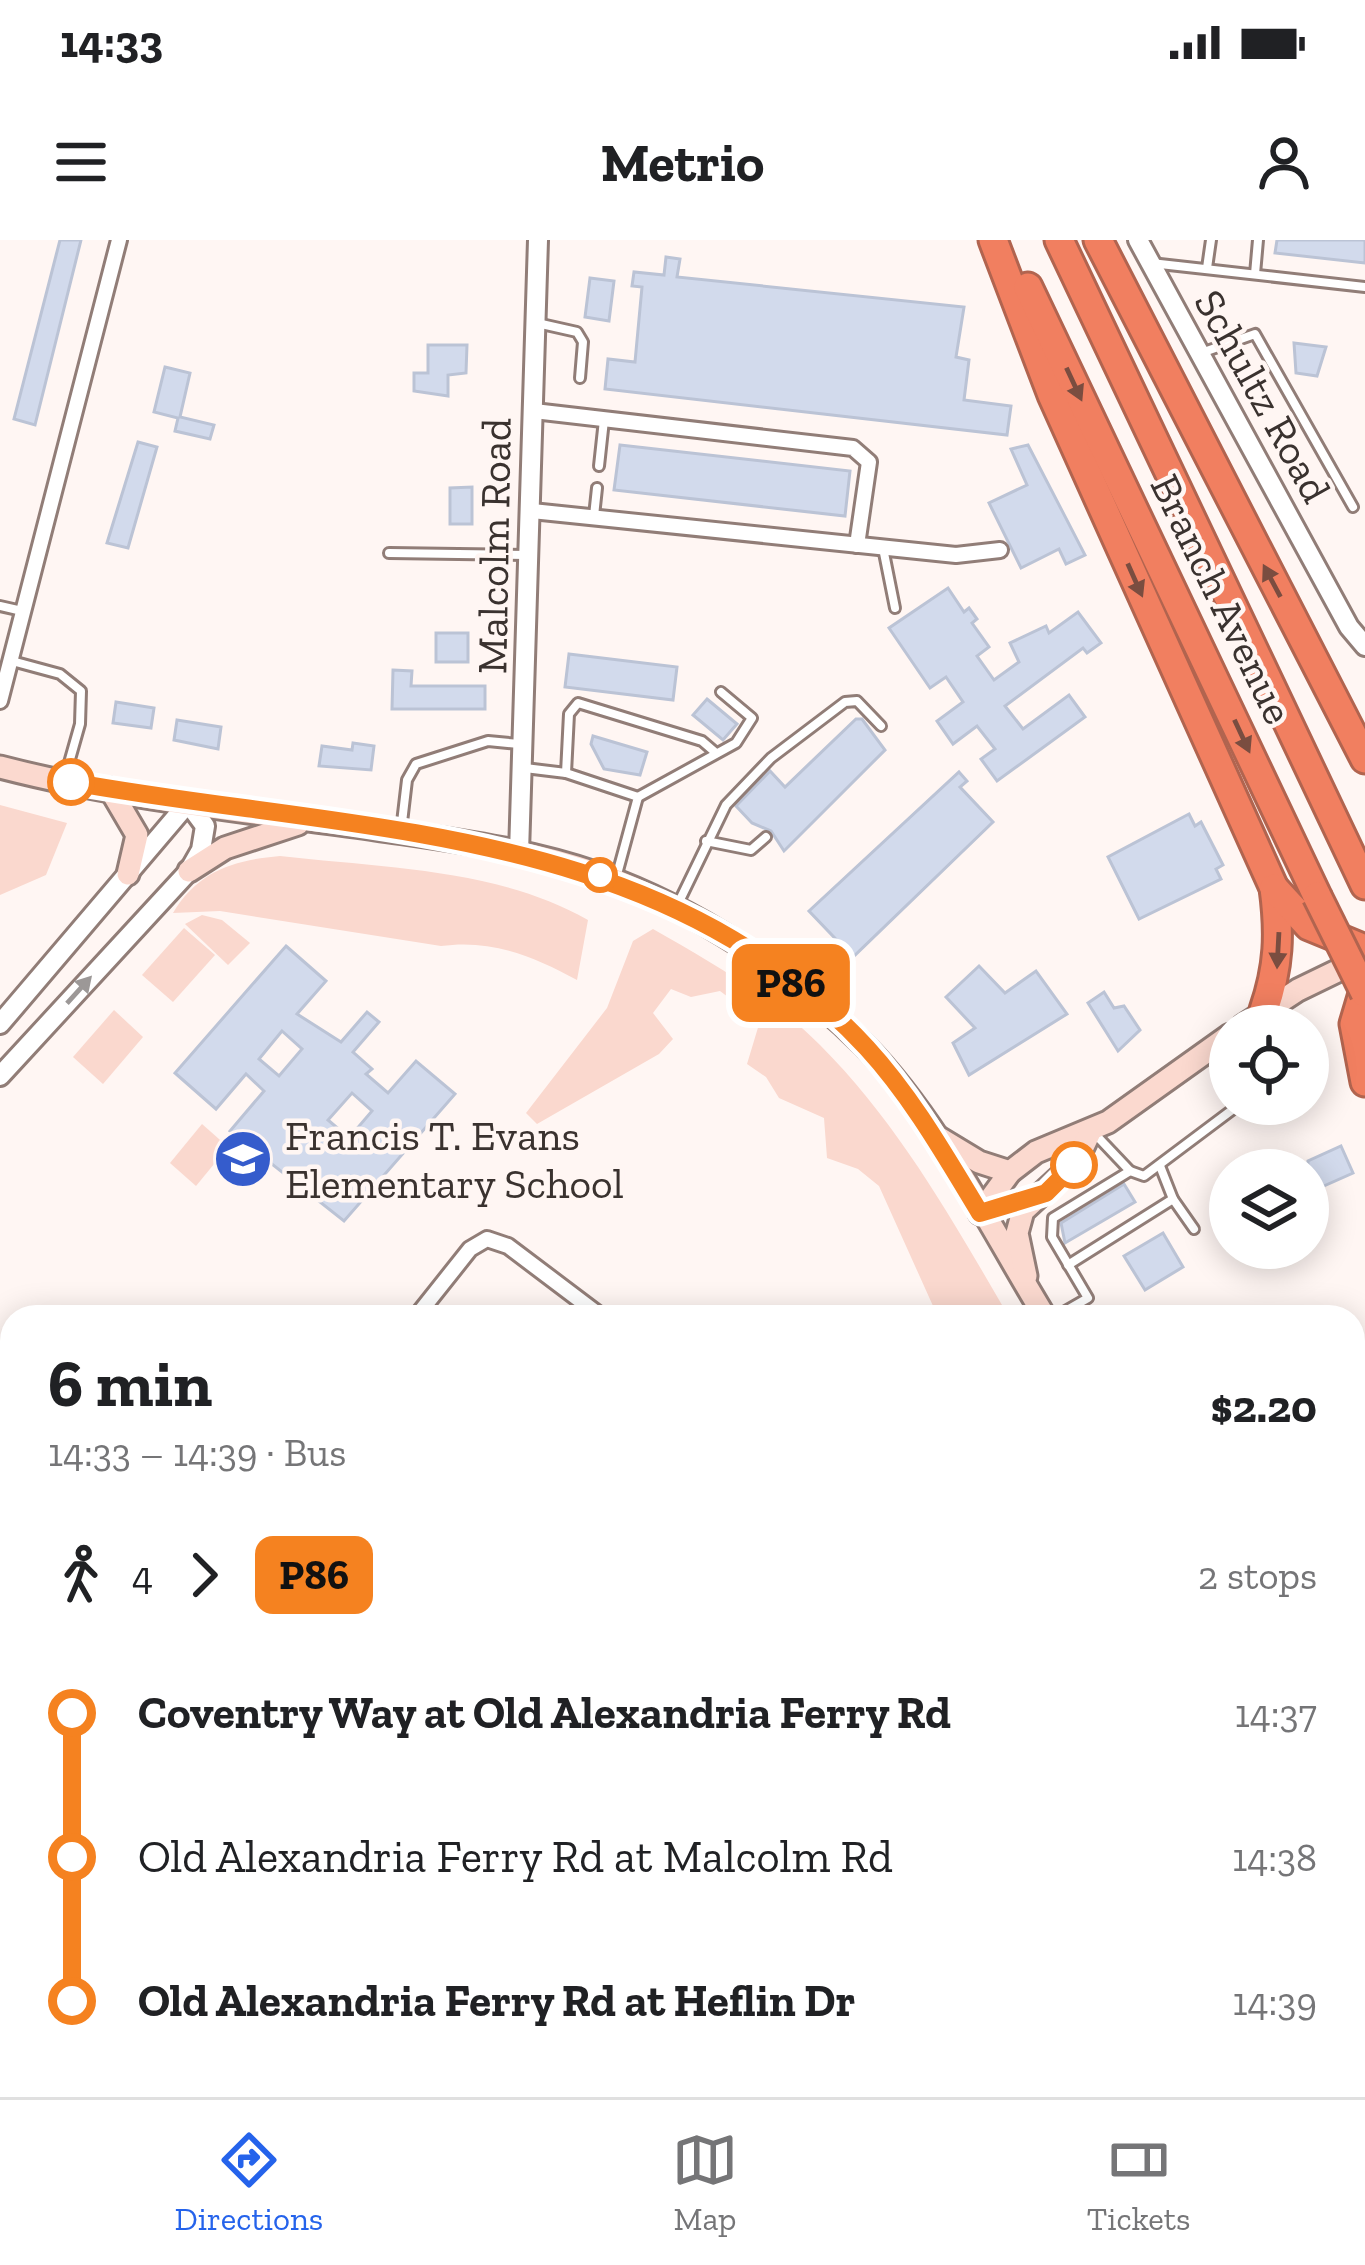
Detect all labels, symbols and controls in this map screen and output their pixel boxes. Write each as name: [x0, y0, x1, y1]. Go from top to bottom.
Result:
text: 14:33: [60, 15, 163, 69]
icon: menu: [48, 129, 114, 195]
icon: person: [1251, 129, 1317, 195]
text: Metrio: [601, 130, 764, 195]
street label: Schultz Road: [1184, 281, 1342, 511]
one-way arrow: [1064, 367, 1084, 402]
street label: Malcolm Road: [466, 417, 522, 675]
street label: Branch Avenue: [1140, 466, 1304, 732]
one-way arrow: [1125, 562, 1145, 597]
one-way arrow: [1262, 563, 1283, 598]
one-way arrow: [1232, 719, 1252, 754]
unlabelled marker: [49, 760, 93, 804]
unlabelled marker: [584, 859, 616, 891]
one-way arrow: [1268, 932, 1287, 970]
line badge: P86: [722, 944, 860, 1022]
text: P86: [756, 957, 826, 1008]
one-way arrow: [65, 976, 92, 1005]
map controls: [1209, 1005, 1329, 1269]
button: locate: [1209, 1005, 1329, 1125]
place label: Francis T. Evans Elementary School: [285, 1110, 624, 1209]
school or university icon: Francis T. Evans Elementary School: [212, 1128, 274, 1190]
unlabelled marker: [1052, 1143, 1096, 1187]
button: layers: [1209, 1149, 1329, 1269]
text: 6 min: [48, 1344, 212, 1423]
text: $2.20: [1210, 1380, 1317, 1434]
text: 14:33 – 14:39 · Bus: [48, 1429, 346, 1476]
icon: walk: [48, 1542, 114, 1608]
icon: forward: [171, 1542, 237, 1608]
text: P86: [279, 1549, 349, 1600]
text: 4: [132, 1552, 153, 1599]
text: 2 stops: [1198, 1552, 1317, 1599]
text: Coventry Way at Old Alexandria Ferry Rd: [138, 1686, 951, 1740]
text: 14:37: [1235, 1690, 1317, 1737]
text: Old Alexandria Ferry Rd at Malcolm Rd: [138, 1830, 893, 1884]
text: 14:38: [1232, 1834, 1317, 1881]
text: Old Alexandria Ferry Rd at Heflin Dr: [138, 1974, 855, 2028]
text: 14:39: [1232, 1978, 1317, 2025]
tab: Directions: [174, 2127, 323, 2238]
tab: Map: [672, 2127, 738, 2238]
tab: Tickets: [1087, 2127, 1191, 2238]

